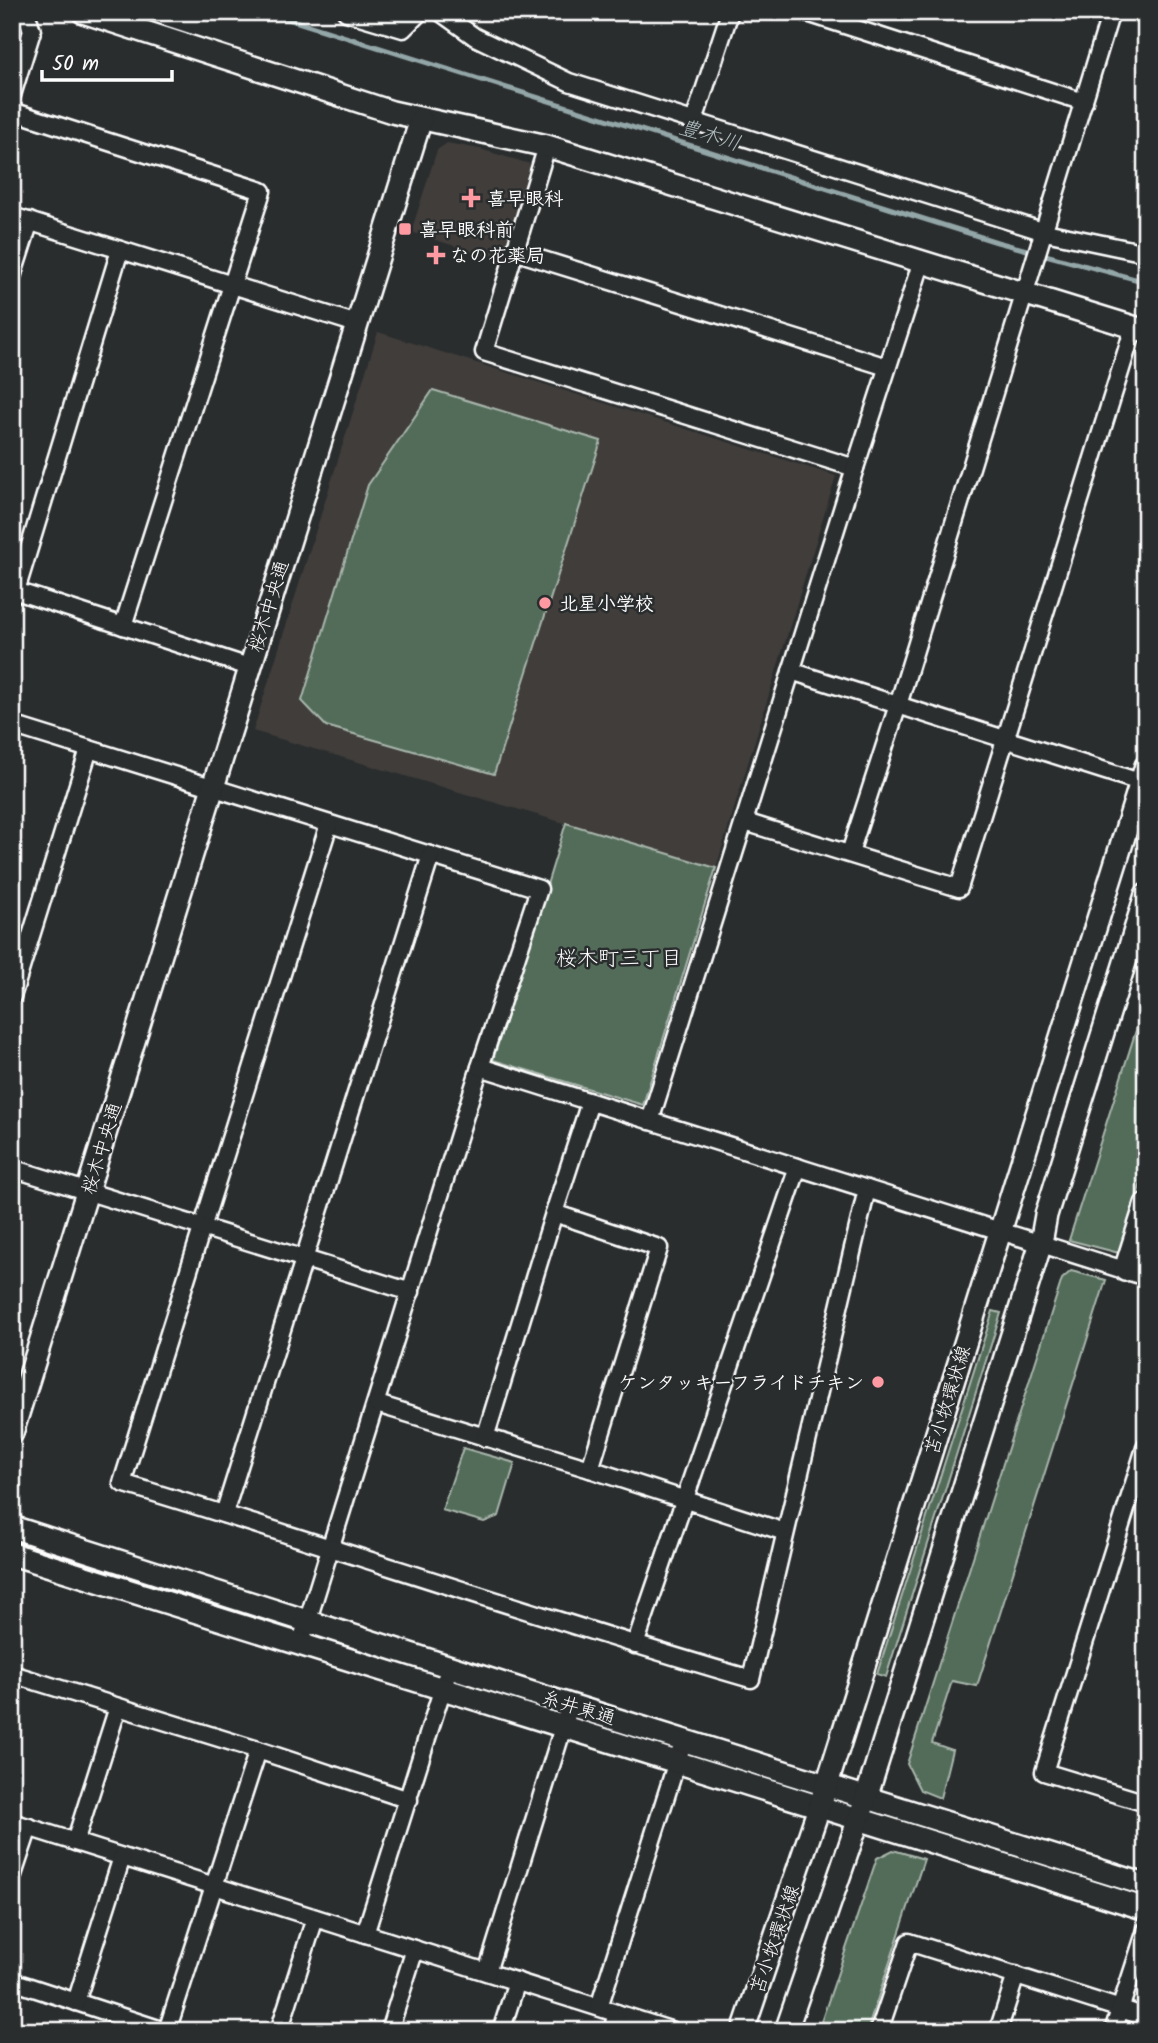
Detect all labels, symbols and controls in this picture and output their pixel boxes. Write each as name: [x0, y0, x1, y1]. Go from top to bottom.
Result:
scale bar: [42, 38, 172, 82]
text: 50 m: [52, 48, 99, 81]
water label: 豊木川: [675, 111, 745, 161]
place label: 喜早眼科: [487, 185, 564, 215]
marker: 喜早眼科: [461, 188, 481, 208]
place label: 喜早眼科前: [419, 216, 514, 246]
marker: 喜早眼科前: [397, 221, 413, 237]
place label: なの花薬局: [450, 242, 545, 272]
marker: なの花薬局: [428, 247, 444, 263]
street label: 桜木中央通: [242, 557, 298, 656]
place label: 北星小学校: [559, 590, 654, 620]
marker: 北星小学校: [537, 595, 553, 611]
district label: 桜木町三丁目: [556, 943, 682, 976]
street label: 桜木中央通: [75, 1099, 131, 1198]
street label: 苫小牧環状線: [918, 1342, 980, 1459]
place label: ケンタッキーフライドチキン: [618, 1369, 864, 1399]
marker: ケンタッキーフライドチキン: [870, 1374, 886, 1390]
street label: 糸井東通: [538, 1683, 619, 1734]
street label: 苫小牧環状線: [743, 1881, 809, 1998]

